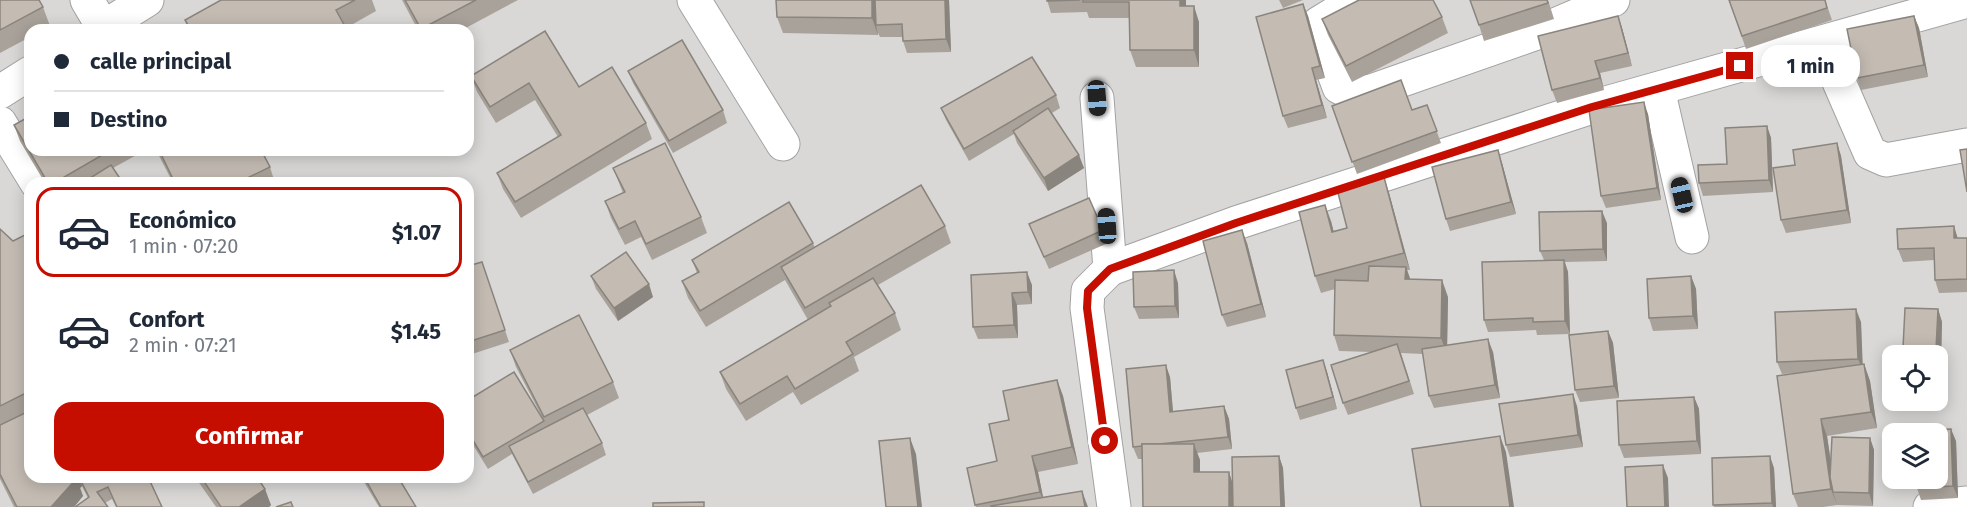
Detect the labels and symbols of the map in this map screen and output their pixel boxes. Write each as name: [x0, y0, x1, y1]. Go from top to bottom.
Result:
callout: 1 min: [1761, 45, 1860, 87]
route end: [1726, 52, 1753, 79]
car: [1087, 79, 1107, 117]
car: [1669, 175, 1695, 215]
car: [1097, 207, 1117, 245]
route start: [1091, 427, 1118, 454]

